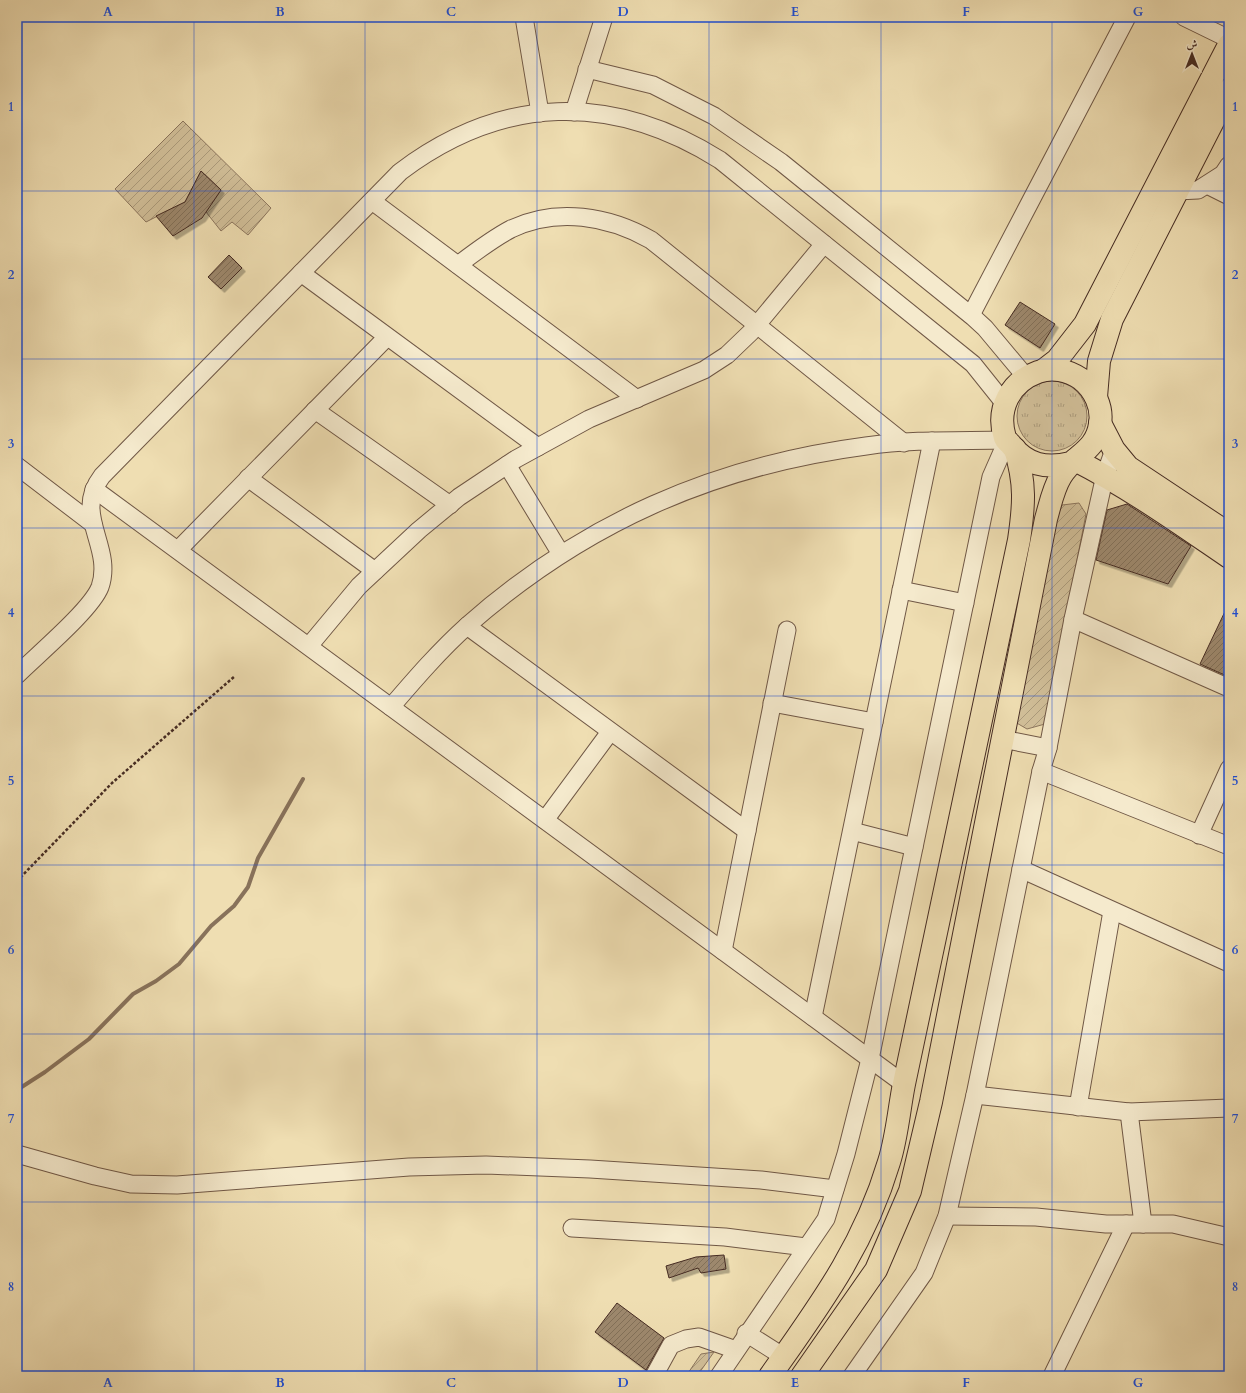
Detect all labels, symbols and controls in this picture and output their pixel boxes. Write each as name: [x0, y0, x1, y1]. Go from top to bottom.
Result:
text: A: [103, 3, 113, 21]
text: B: [275, 3, 285, 21]
text: C: [446, 3, 456, 21]
text: D: [617, 3, 629, 21]
text: E: [791, 3, 799, 21]
text: F: [962, 3, 970, 21]
text: G: [1133, 3, 1144, 21]
north arrow: [1172, 34, 1212, 74]
text: ش: [1187, 37, 1198, 52]
text: 1: [8, 98, 14, 116]
text: 1: [1232, 98, 1238, 116]
text: 2: [8, 266, 15, 284]
text: 2: [1232, 266, 1239, 284]
text: 3: [8, 435, 15, 453]
text: 3: [1232, 435, 1239, 453]
text: 4: [8, 604, 15, 622]
text: 4: [1232, 604, 1239, 622]
text: 5: [8, 772, 14, 790]
text: 5: [1232, 772, 1238, 790]
text: 6: [8, 941, 15, 959]
text: 6: [1232, 941, 1239, 959]
text: 7: [8, 1110, 15, 1128]
text: 7: [1232, 1110, 1239, 1128]
text: 8: [8, 1278, 14, 1296]
text: 8: [1232, 1278, 1238, 1296]
text: A: [103, 1374, 113, 1392]
text: B: [275, 1374, 285, 1392]
text: C: [446, 1374, 456, 1392]
text: D: [617, 1374, 629, 1392]
text: E: [791, 1374, 799, 1392]
text: F: [962, 1374, 970, 1392]
text: G: [1133, 1374, 1144, 1392]

